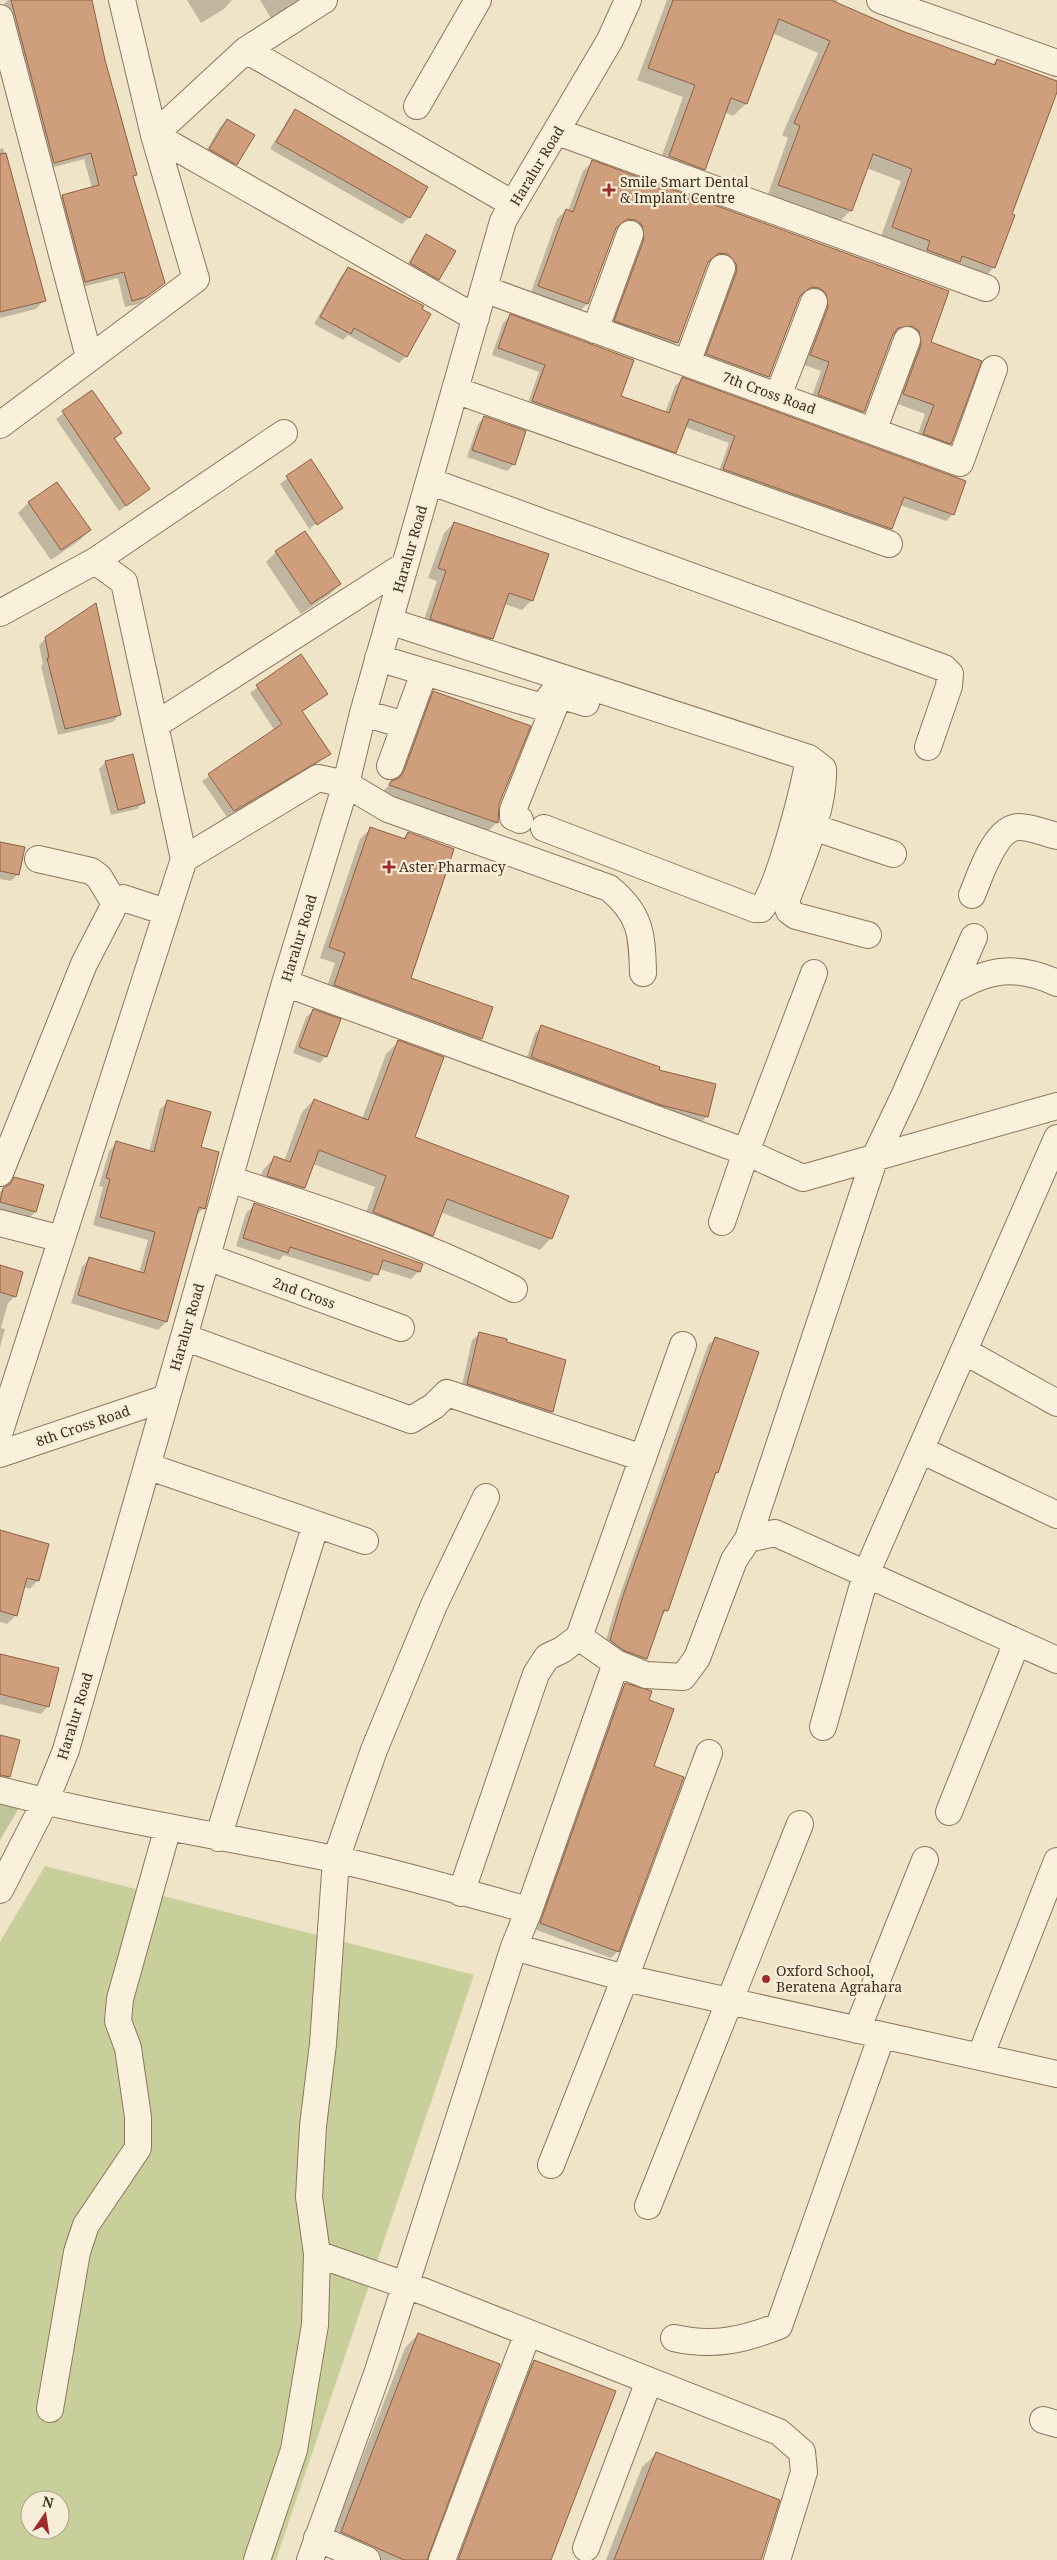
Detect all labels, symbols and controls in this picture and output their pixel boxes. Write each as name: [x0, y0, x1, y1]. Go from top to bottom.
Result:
street label: Haralur Road: [505, 122, 568, 209]
place label: Smile Smart Dental & Implant Centre: [620, 172, 749, 207]
marker: Smile Smart Dental & Implant Centre: [602, 183, 616, 197]
street label: 7th Cross Road: [720, 367, 819, 418]
street label: Haralur Road: [388, 502, 431, 595]
place label: Aster Pharmacy: [399, 857, 506, 876]
marker: Aster Pharmacy: [383, 861, 395, 873]
street label: Haralur Road: [276, 891, 321, 984]
street label: 2nd Cross: [270, 1272, 338, 1313]
street label: Haralur Road: [165, 1280, 208, 1373]
street label: 8th Cross Road: [33, 1400, 133, 1451]
street label: Haralur Road: [52, 1669, 97, 1762]
place label: Oxford School, Beratena Agrahara: [776, 1961, 902, 1996]
marker: Oxford School, Beratena Agrahara: [760, 1973, 772, 1985]
north arrow: [20, 2490, 70, 2540]
text: N: [41, 2491, 56, 2512]

